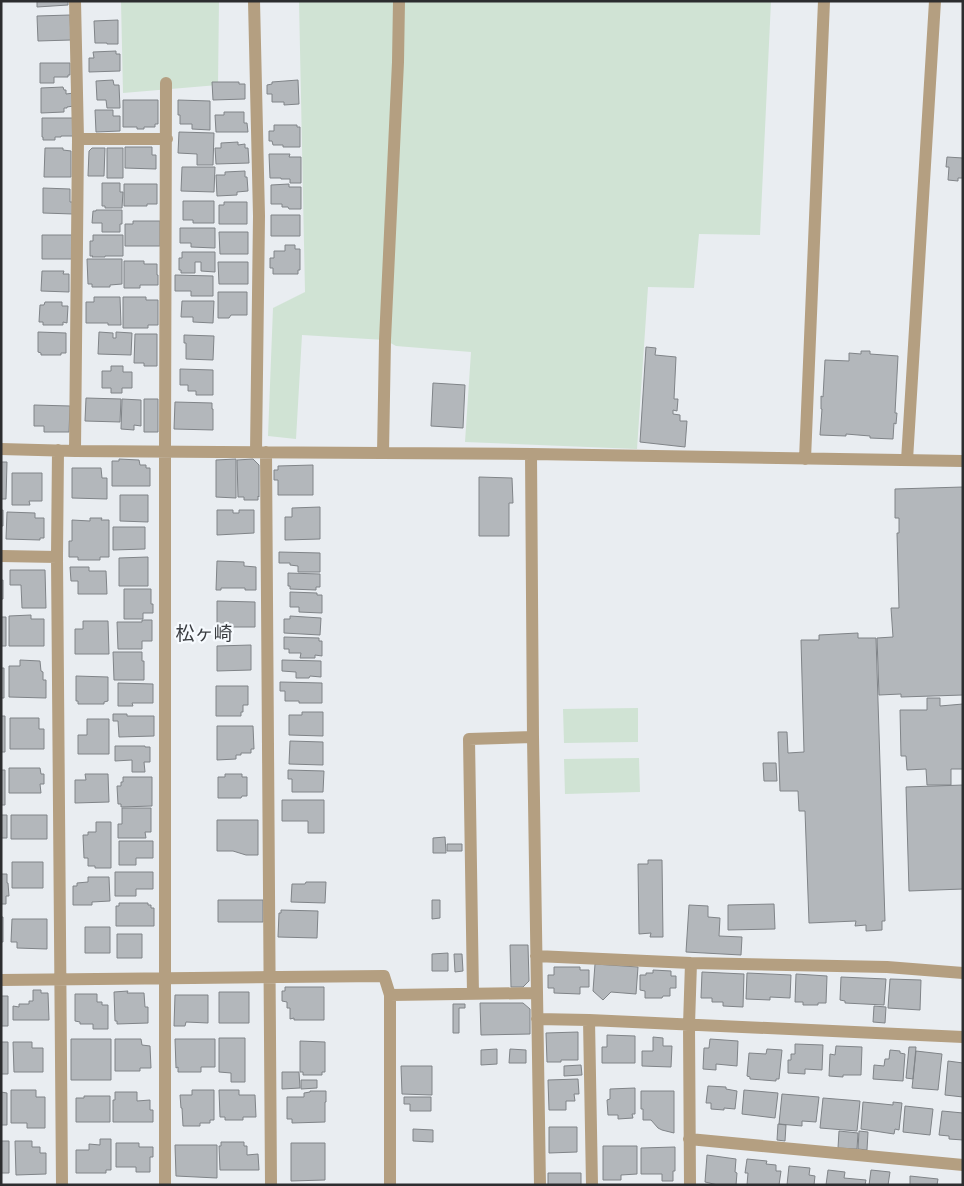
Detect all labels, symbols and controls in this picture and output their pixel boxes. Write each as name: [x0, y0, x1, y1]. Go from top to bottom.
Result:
district label: 松ヶ崎: [175, 618, 233, 647]

